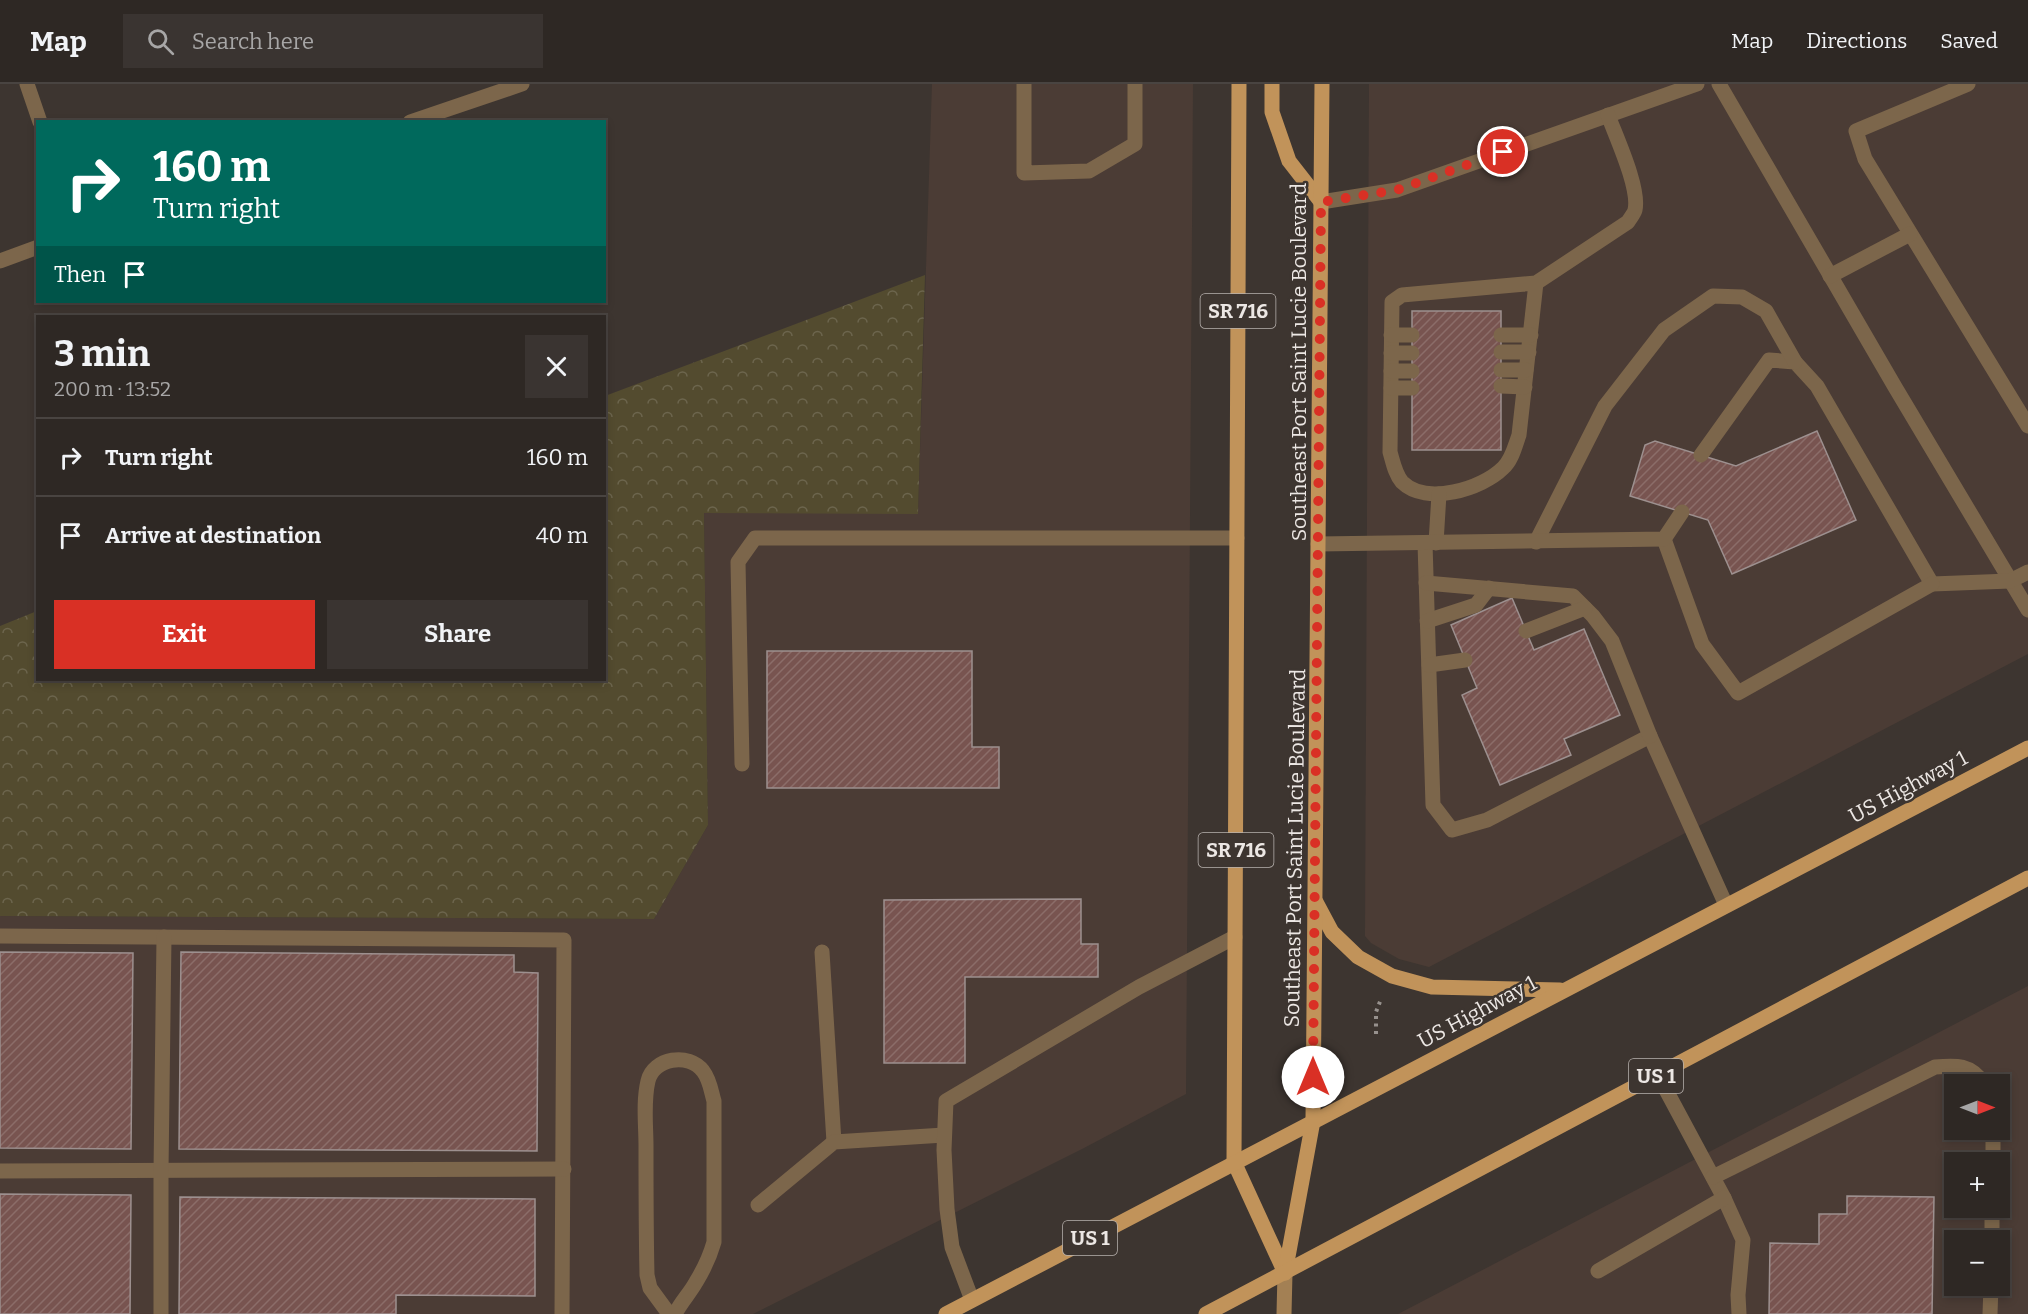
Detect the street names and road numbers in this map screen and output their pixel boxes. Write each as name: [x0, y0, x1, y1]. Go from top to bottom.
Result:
street label: Southeast Port Saint Lucie Boulevard: [1286, 183, 1312, 541]
road number: SR 716: [1200, 294, 1276, 328]
street label: Southeast Port Saint Lucie Boulevard: [1279, 669, 1311, 1027]
street label: US Highway 1: [1844, 745, 1972, 829]
road number: SR 716: [1198, 833, 1274, 867]
street label: US Highway 1: [1413, 970, 1541, 1054]
road number: US 1: [1629, 1059, 1683, 1093]
road number: US 1: [1063, 1221, 1117, 1255]

